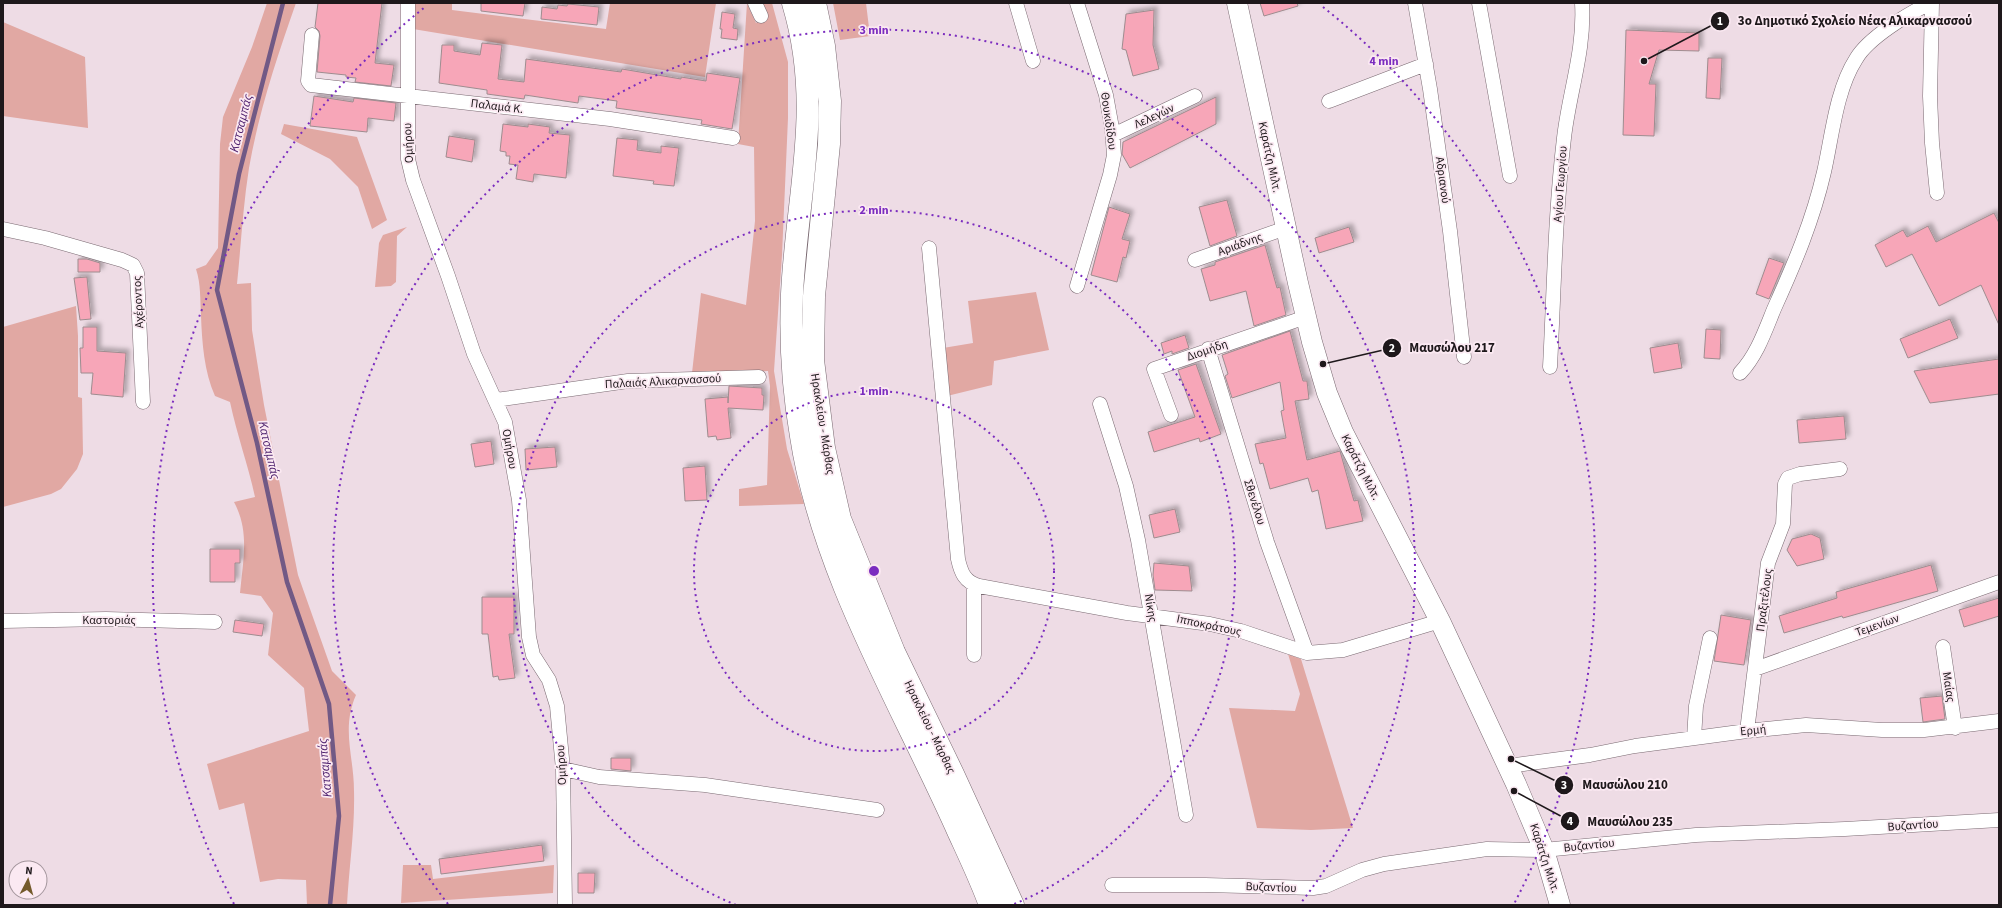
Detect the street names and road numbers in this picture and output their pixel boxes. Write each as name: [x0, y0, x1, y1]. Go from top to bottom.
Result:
street label: Θουκιδίδου: [1096, 91, 1121, 151]
street label: Παλαμά Κ.: [470, 95, 524, 118]
street label: Λελεγών: [1131, 100, 1177, 133]
street label: Καράτζη Μιλτ.: [1254, 120, 1285, 194]
street label: Ομήρου: [399, 122, 418, 164]
street label: Αγίου Γεωργίου: [1549, 145, 1572, 223]
street label: Αδριανού: [1431, 156, 1454, 205]
street label: Αριάδνης: [1215, 229, 1265, 260]
street label: Αχέροντος: [129, 275, 148, 329]
street label: Διομήδη: [1184, 335, 1230, 365]
street label: Παλαιάς Αλικαρνασσού: [604, 370, 722, 393]
street label: Ηρακλείου - Μάρθας: [806, 372, 839, 476]
street label: Ομήρου: [498, 428, 521, 470]
street label: Καράτζη Μιλτ.: [1337, 431, 1385, 503]
street label: Σθενέλου: [1239, 477, 1270, 527]
street label: Πραξιτέλους: [1752, 568, 1777, 633]
street label: Νίκης: [1140, 593, 1161, 623]
street label: Ιπποκράτους: [1175, 610, 1243, 641]
street label: Τεμενίων: [1853, 610, 1902, 641]
street label: Καστοριάς: [82, 612, 136, 629]
street label: Μαίας: [1938, 671, 1959, 703]
street label: Ηρακλείου - Μάρθας: [899, 678, 960, 777]
street label: Ερμή: [1739, 721, 1767, 740]
street label: Ομήρου: [552, 744, 571, 786]
street label: Βυζαντίου: [1887, 815, 1939, 836]
street label: Καράτζη Μιλτ.: [1525, 821, 1564, 895]
street label: Βυζαντίου: [1563, 834, 1615, 857]
street label: Βυζαντίου: [1245, 878, 1297, 897]

